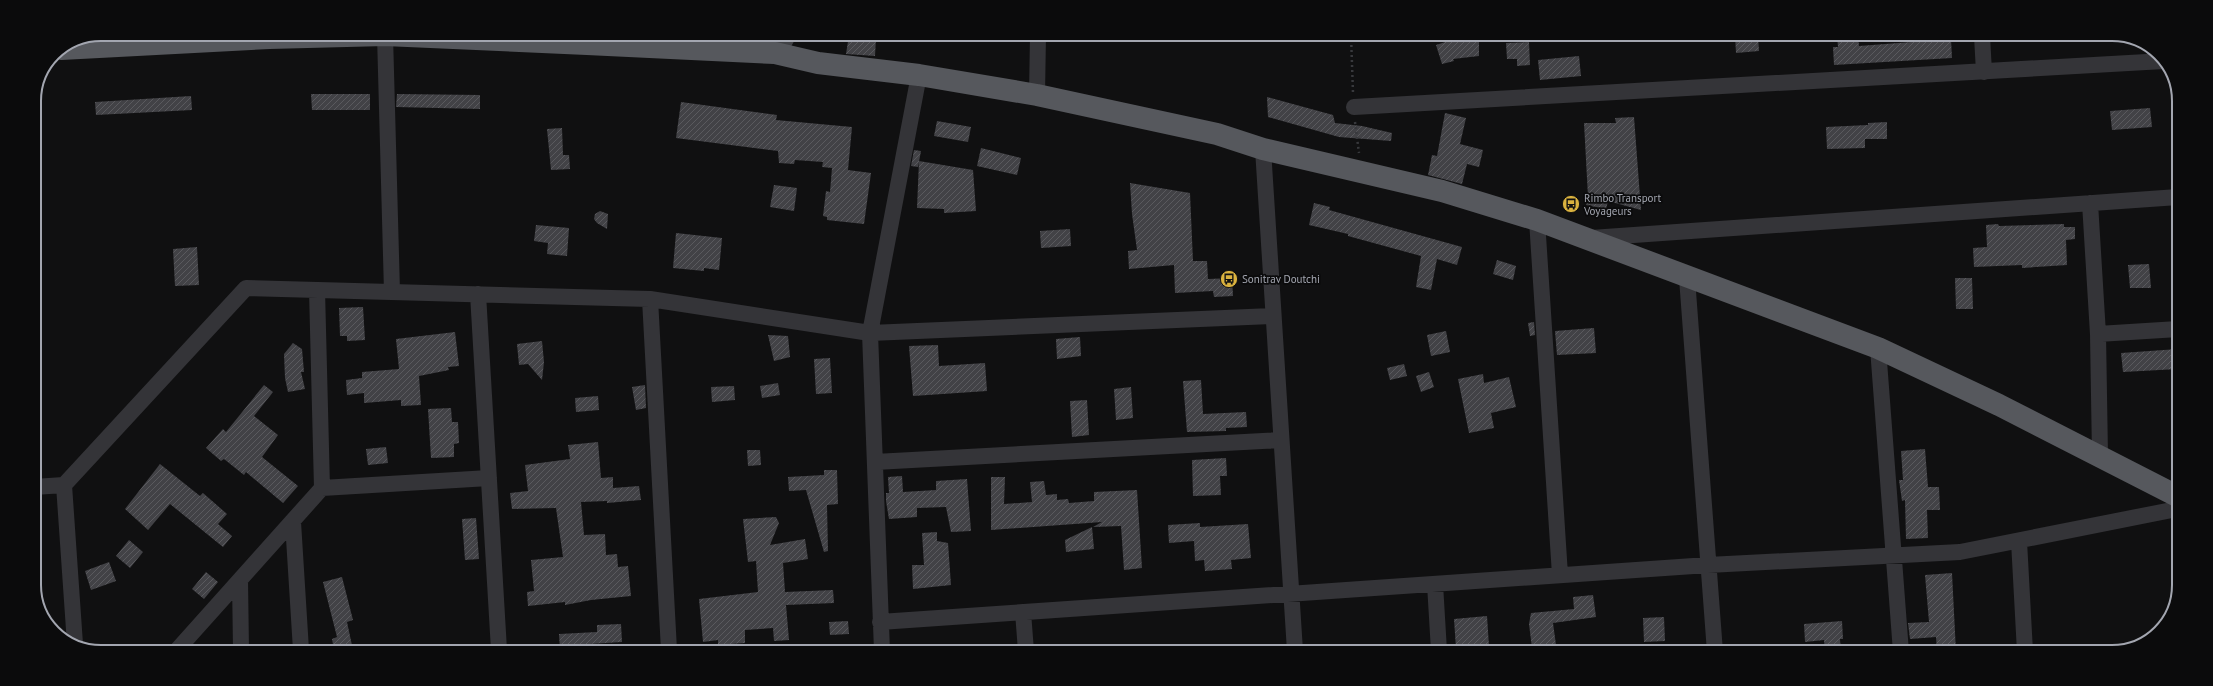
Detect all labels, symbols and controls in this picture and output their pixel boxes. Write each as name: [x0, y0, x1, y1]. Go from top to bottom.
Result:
place label: Rimbo Transport Voyageurs: [1583, 191, 1662, 218]
bus stop icon: Rimbo Transport Voyageurs: [1561, 194, 1581, 214]
bus stop icon: Sonitrav Doutchi: [1219, 269, 1239, 289]
place label: Sonitrav Doutchi: [1242, 272, 1320, 286]

